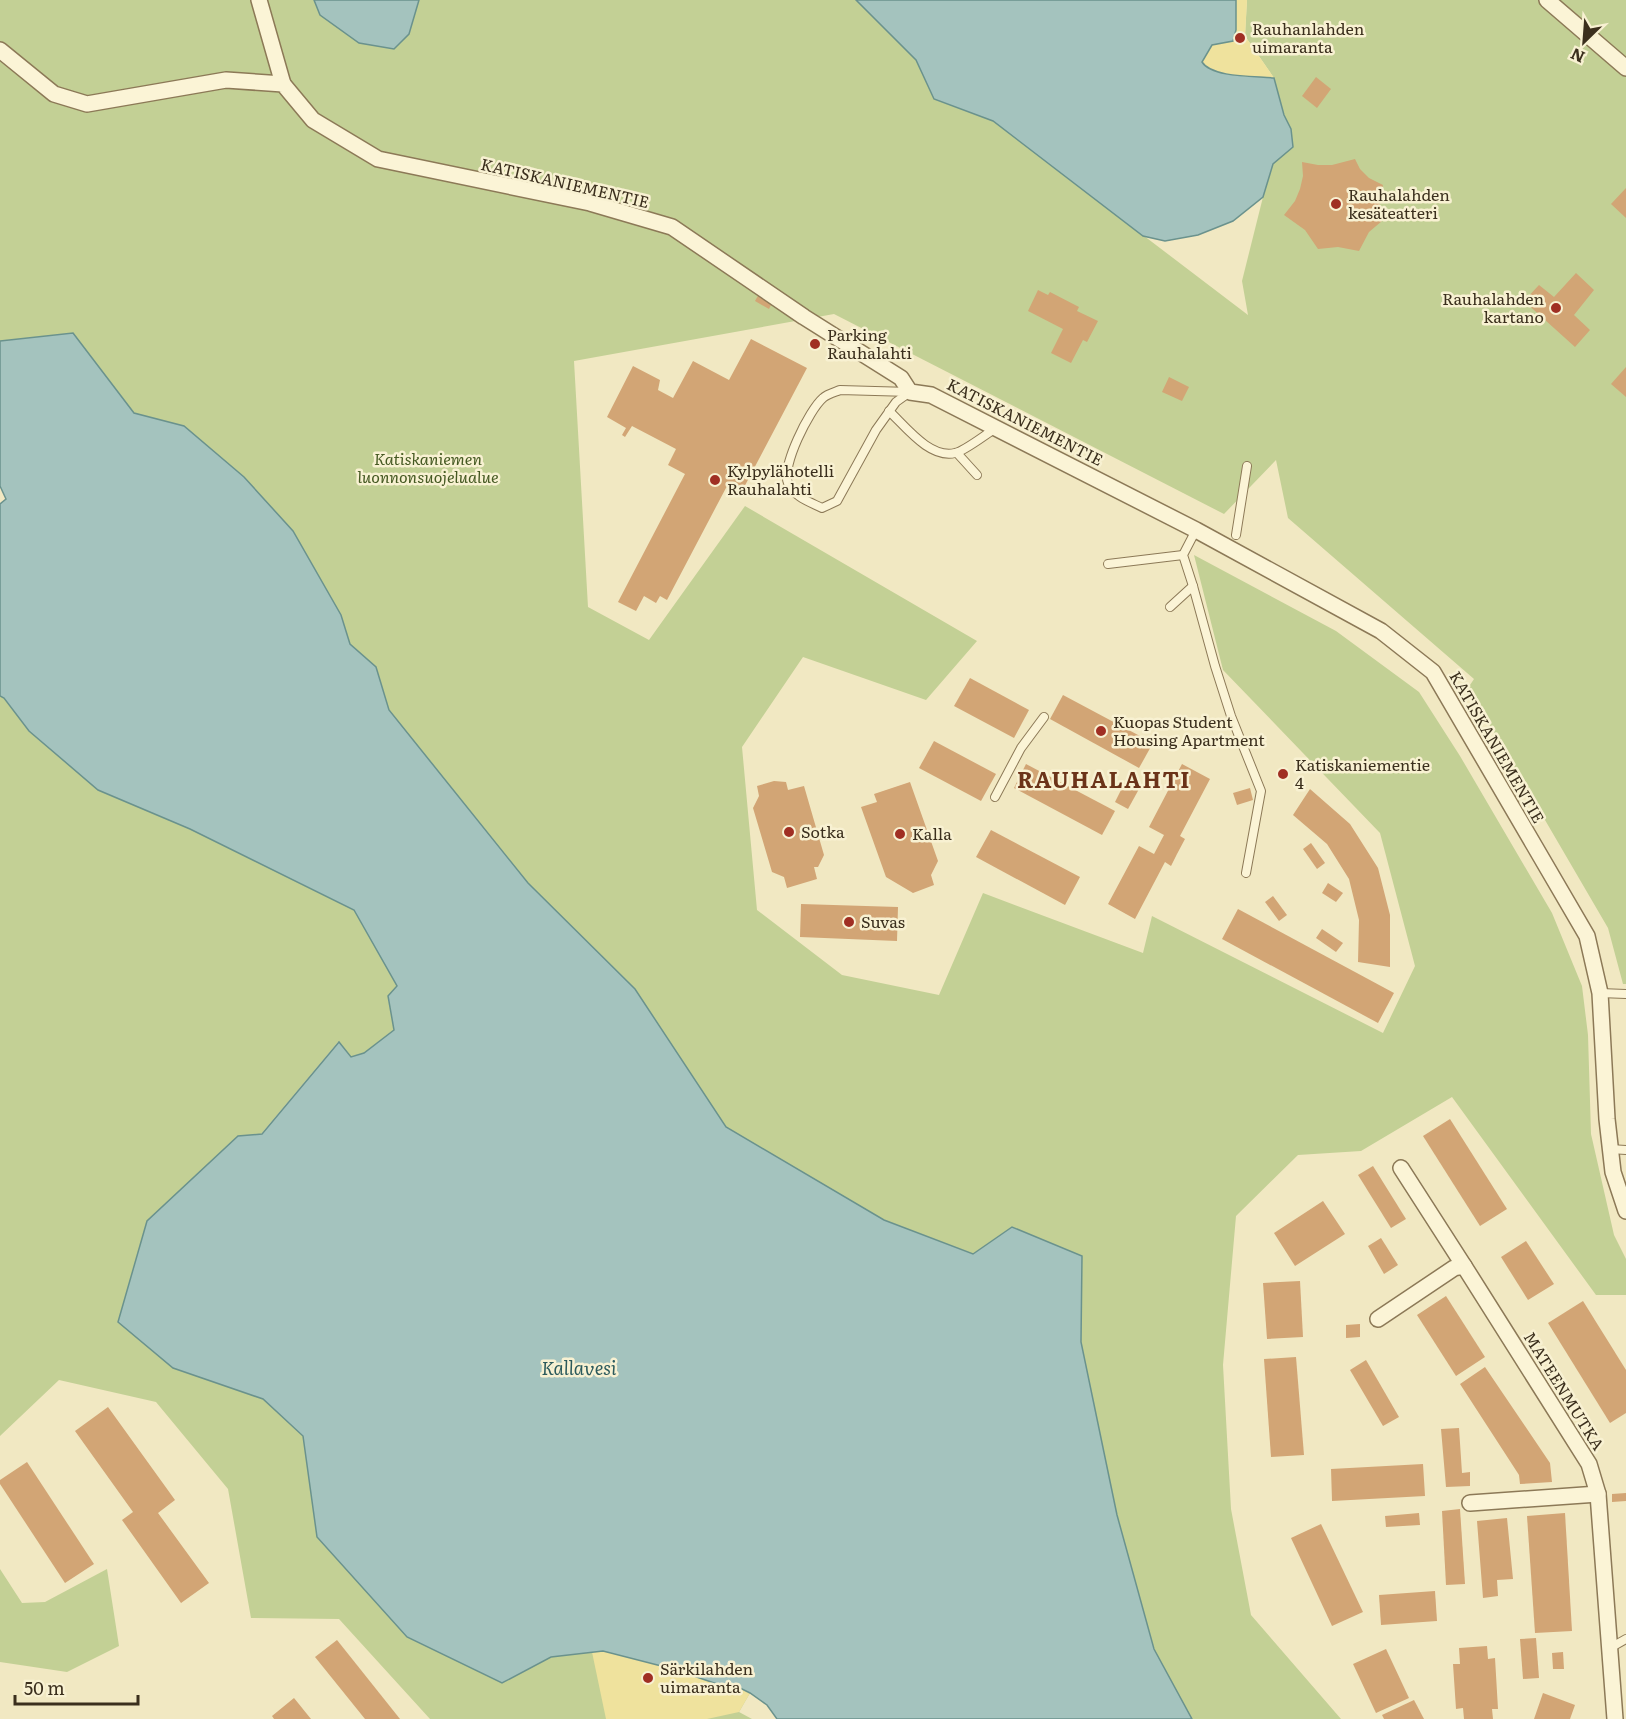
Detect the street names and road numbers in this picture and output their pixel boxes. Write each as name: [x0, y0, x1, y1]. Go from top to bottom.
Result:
street label: KATISKANIEMENTIE: [479, 151, 652, 213]
street label: KATISKANIEMENTIE: [943, 371, 1108, 471]
street label: KATISKANIEMENTIE: [1444, 666, 1551, 827]
street label: MATEENMUTKA: [1519, 1326, 1611, 1455]

